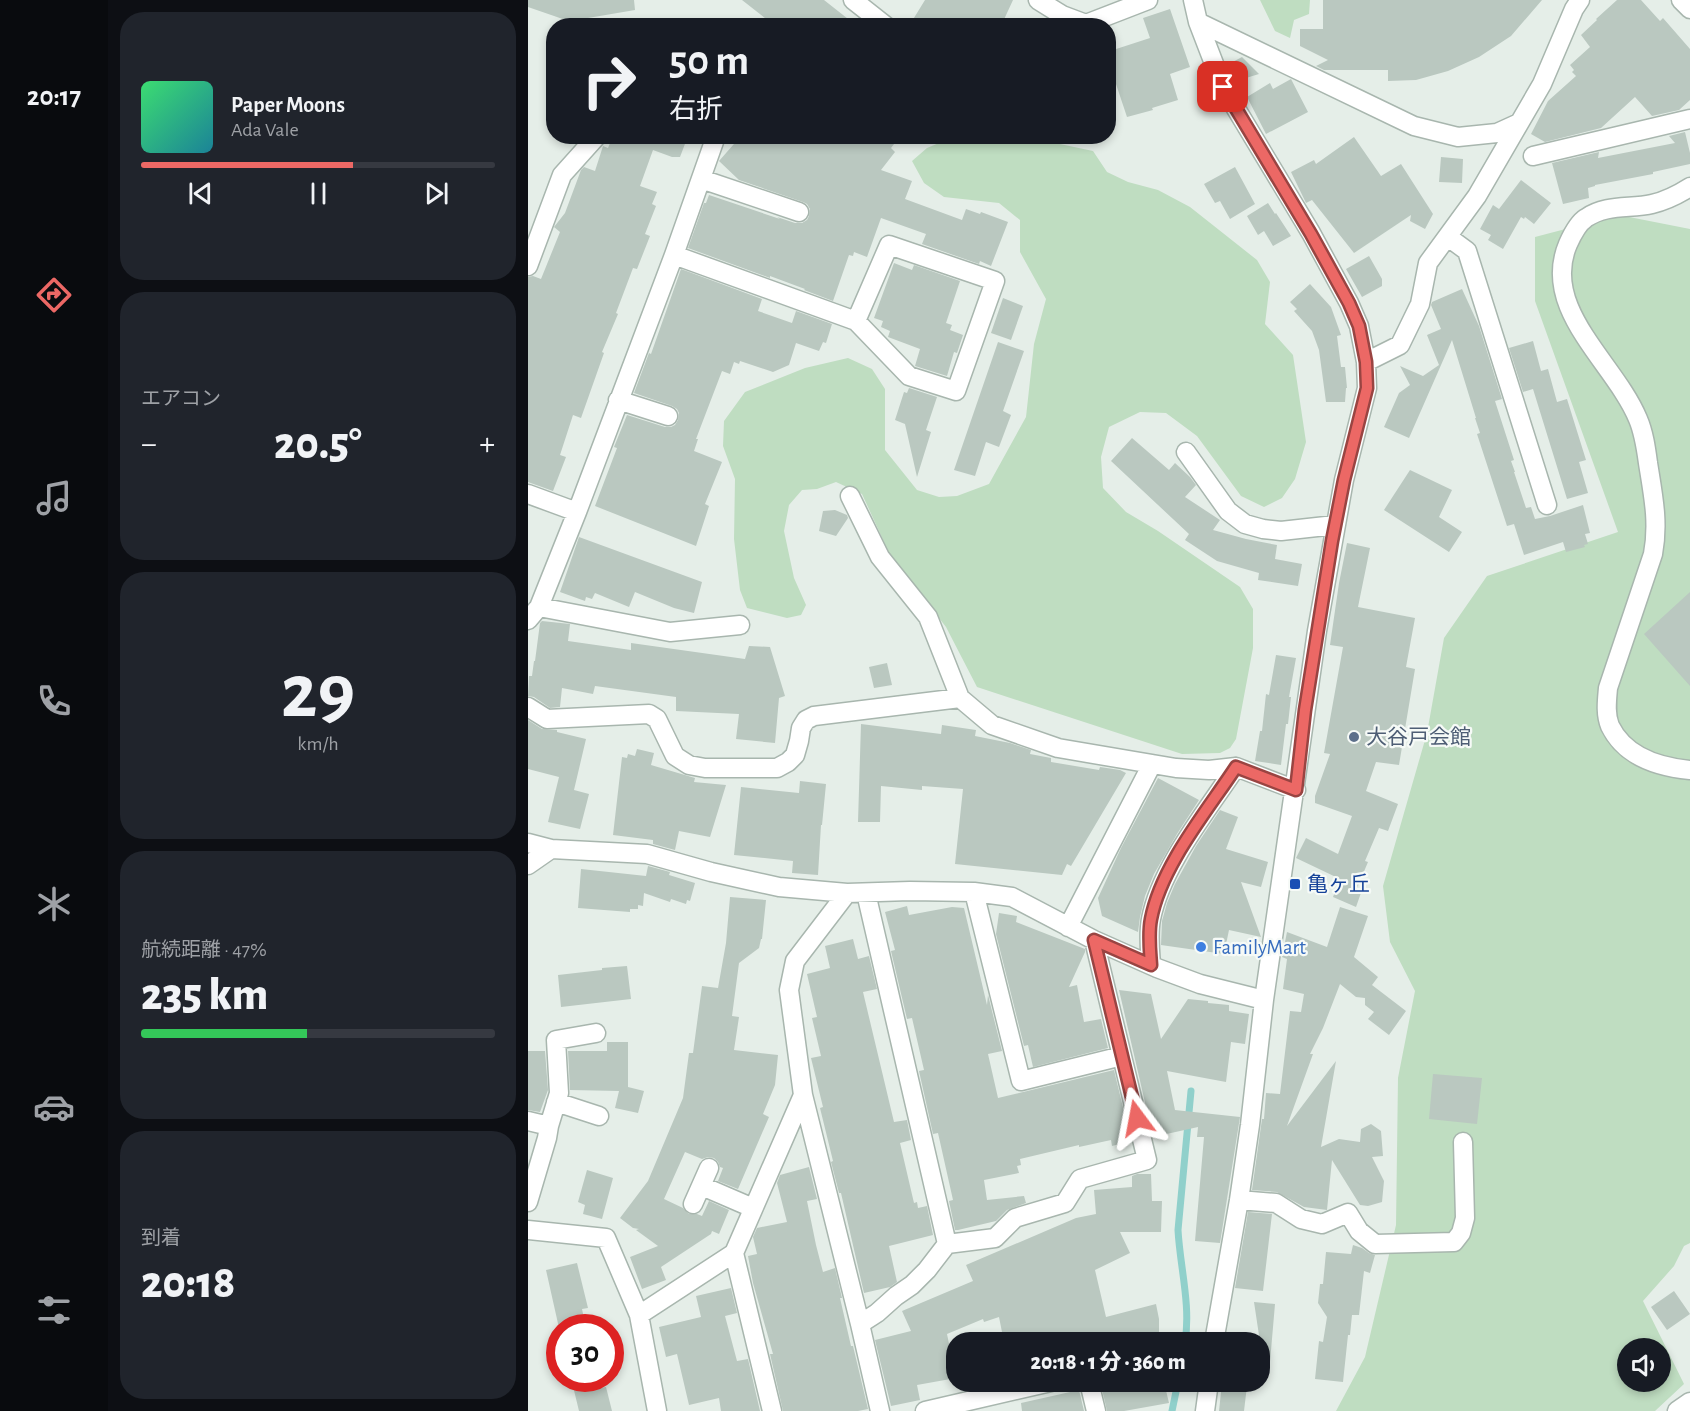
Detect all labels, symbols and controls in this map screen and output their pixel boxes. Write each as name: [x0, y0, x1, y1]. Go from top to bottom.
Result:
text: 50 m: [669, 40, 749, 82]
icon: right: [570, 42, 648, 120]
pin: [1197, 61, 1248, 112]
icon: arrive: [1206, 70, 1239, 103]
text: 20:17: [27, 83, 81, 110]
text: Paper Moons: [231, 94, 345, 116]
text: 右折: [669, 96, 723, 123]
text: Ada Vale: [231, 120, 299, 140]
icon: previous: [184, 177, 217, 210]
icon: pause: [302, 177, 335, 210]
icon: next: [420, 177, 453, 210]
icon: directions: [33, 274, 75, 316]
text: エアコン: [141, 389, 221, 409]
text: 20.5°: [274, 422, 362, 467]
text: −: [141, 428, 157, 461]
text: +: [479, 428, 495, 461]
icon: music: [33, 477, 75, 519]
text: 29: [281, 654, 355, 732]
icon: phone: [33, 680, 75, 722]
place label: 大谷戸会館: [1366, 726, 1471, 748]
marker: 大谷戸会館: [1347, 730, 1361, 744]
text: km/h: [297, 734, 339, 754]
place label: 亀ヶ丘: [1307, 873, 1370, 895]
marker: 亀ヶ丘: [1288, 877, 1302, 891]
icon: climate: [33, 883, 75, 925]
place label: FamilyMart: [1213, 937, 1306, 958]
text: 航続距離 · 47%: [141, 940, 267, 960]
marker: FamilyMart: [1194, 940, 1208, 954]
text: 235 km: [141, 973, 268, 1018]
icon: car: [33, 1086, 75, 1128]
position arrow: [1105, 1086, 1169, 1150]
text: 到着: [141, 1228, 181, 1248]
text: 20:18: [141, 1261, 235, 1306]
icon: filters: [33, 1289, 75, 1331]
speed limit sign: 30: [546, 1314, 624, 1392]
map controls: [1617, 1338, 1671, 1392]
button: sound: [1617, 1338, 1671, 1392]
text: 20:18 · 1 分 · 360 m: [1030, 1351, 1186, 1373]

